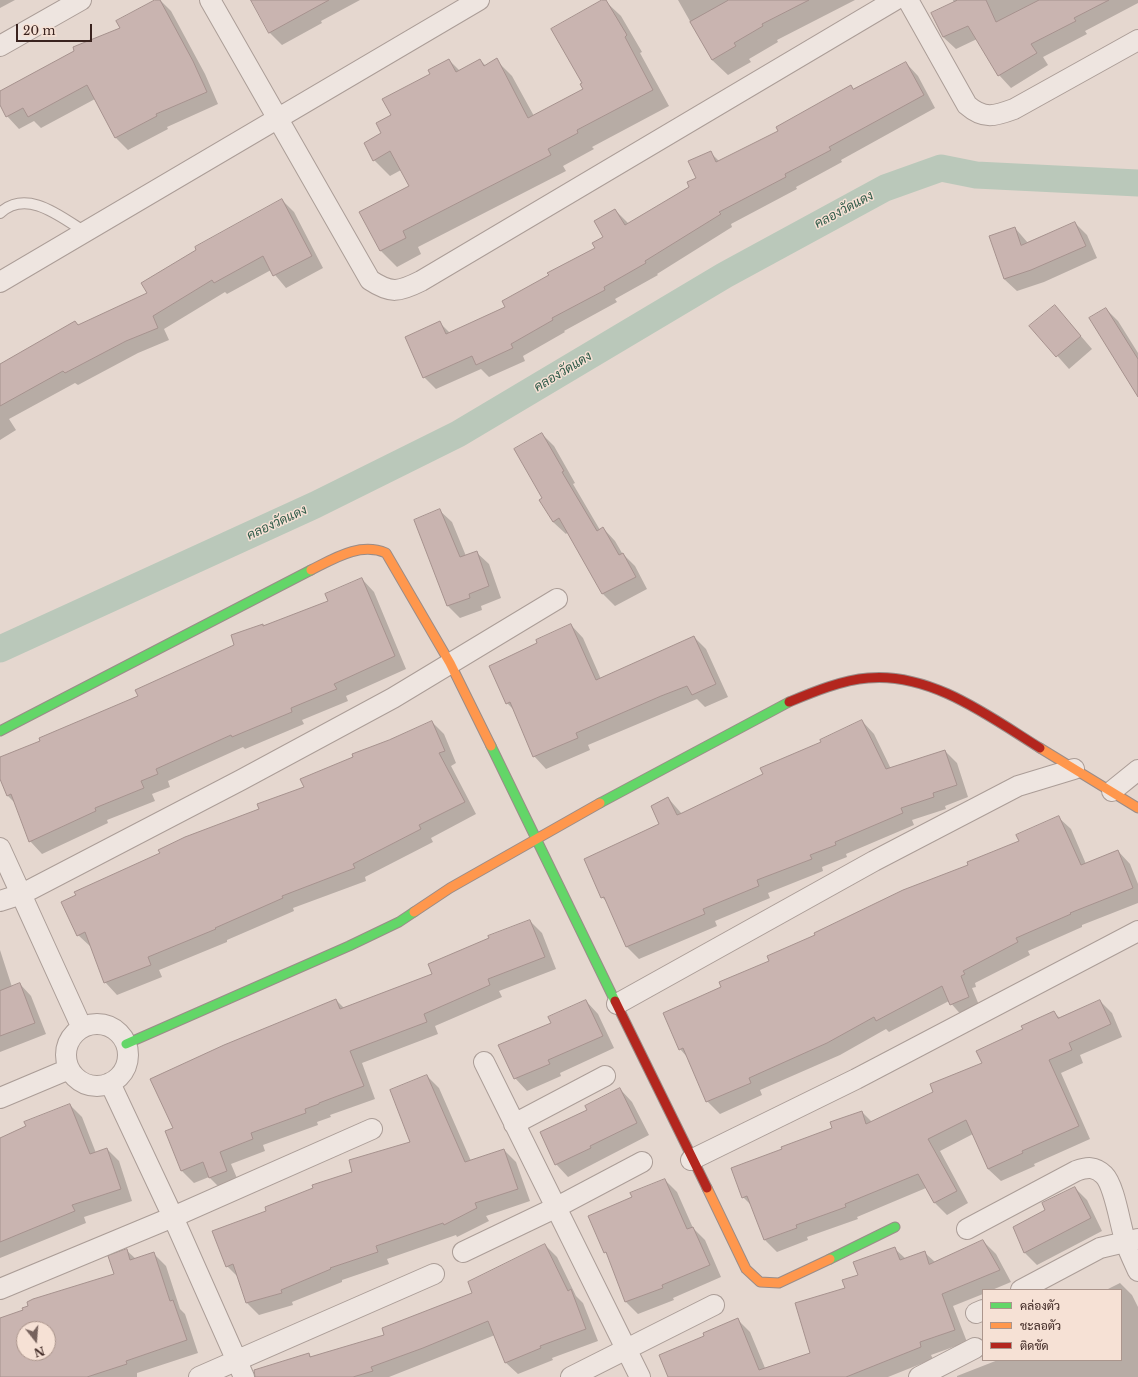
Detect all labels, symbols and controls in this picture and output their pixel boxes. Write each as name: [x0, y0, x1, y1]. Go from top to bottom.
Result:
scale bar: [18, 16, 94, 42]
text: 20 m: [23, 23, 55, 38]
water label: คลองวัดแดง: [812, 188, 876, 232]
water label: คลองวัดแดง: [531, 349, 595, 395]
water label: คลองวัดแดง: [245, 502, 309, 544]
legend: [982, 1289, 1122, 1361]
text: คล่องตัว: [1020, 1298, 1060, 1313]
text: ชะลอตัว: [1020, 1318, 1061, 1333]
north arrow: [16, 1321, 56, 1361]
text: ติดขัด: [1020, 1338, 1049, 1353]
text: N: [32, 1343, 46, 1360]

